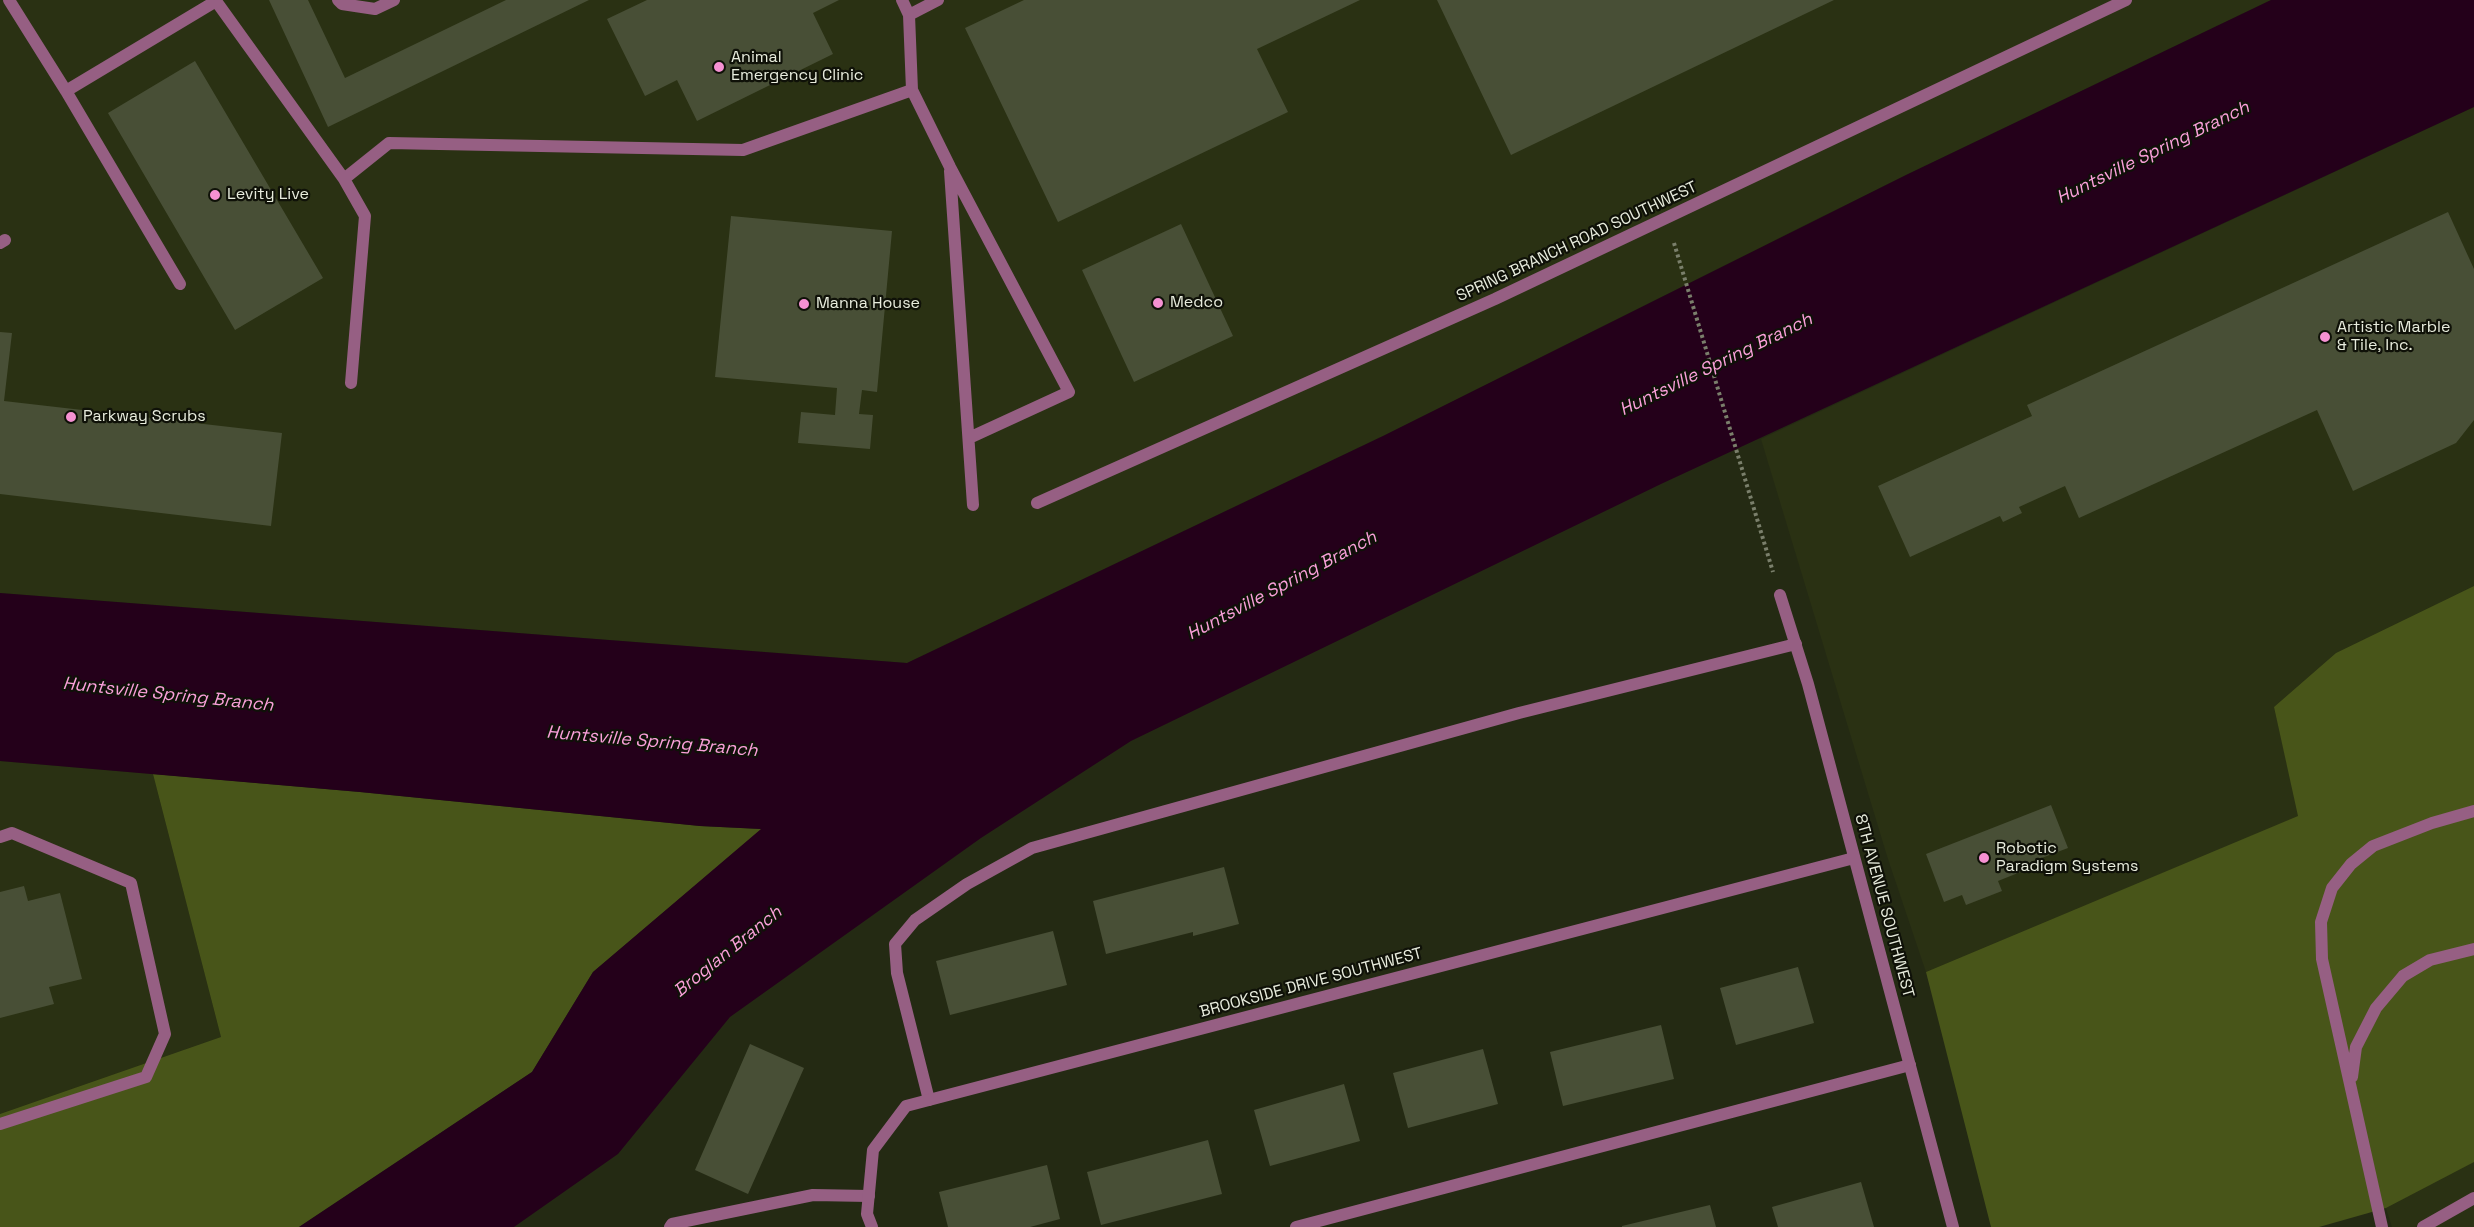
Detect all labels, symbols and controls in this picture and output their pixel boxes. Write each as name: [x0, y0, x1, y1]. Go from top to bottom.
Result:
place label: Animal Emergency Clinic: [731, 48, 863, 86]
marker: Animal Emergency Clinic: [712, 60, 726, 74]
water label: Huntsville Spring Branch: [2053, 97, 2253, 209]
street label: SPRING BRANCH ROAD SOUTHWEST: [1454, 178, 1700, 306]
place label: Levity Live: [227, 185, 309, 205]
marker: Levity Live: [208, 188, 222, 202]
place label: Medco: [1170, 293, 1223, 313]
place label: Manna House: [816, 294, 920, 314]
marker: Medco: [1151, 296, 1165, 310]
marker: Manna House: [797, 297, 811, 311]
water label: Huntsville Spring Branch: [1616, 309, 1816, 421]
place label: Artistic Marble & Tile, Inc.: [2337, 318, 2450, 356]
marker: Artistic Marble & Tile, Inc.: [2318, 330, 2332, 344]
place label: Parkway Scrubs: [83, 407, 206, 427]
marker: Parkway Scrubs: [64, 410, 78, 424]
water label: Huntsville Spring Branch: [1183, 527, 1381, 645]
water label: Huntsville Spring Branch: [62, 673, 274, 717]
water label: Huntsville Spring Branch: [546, 722, 758, 762]
street label: 8TH AVENUE SOUTHWEST: [1850, 812, 1918, 1000]
place label: Robotic Paradigm Systems: [1996, 839, 2138, 877]
marker: Robotic Paradigm Systems: [1977, 851, 1991, 865]
water label: Broglan Branch: [670, 902, 786, 1002]
street label: BROOKSIDE DRIVE SOUTHWEST: [1198, 944, 1424, 1022]

